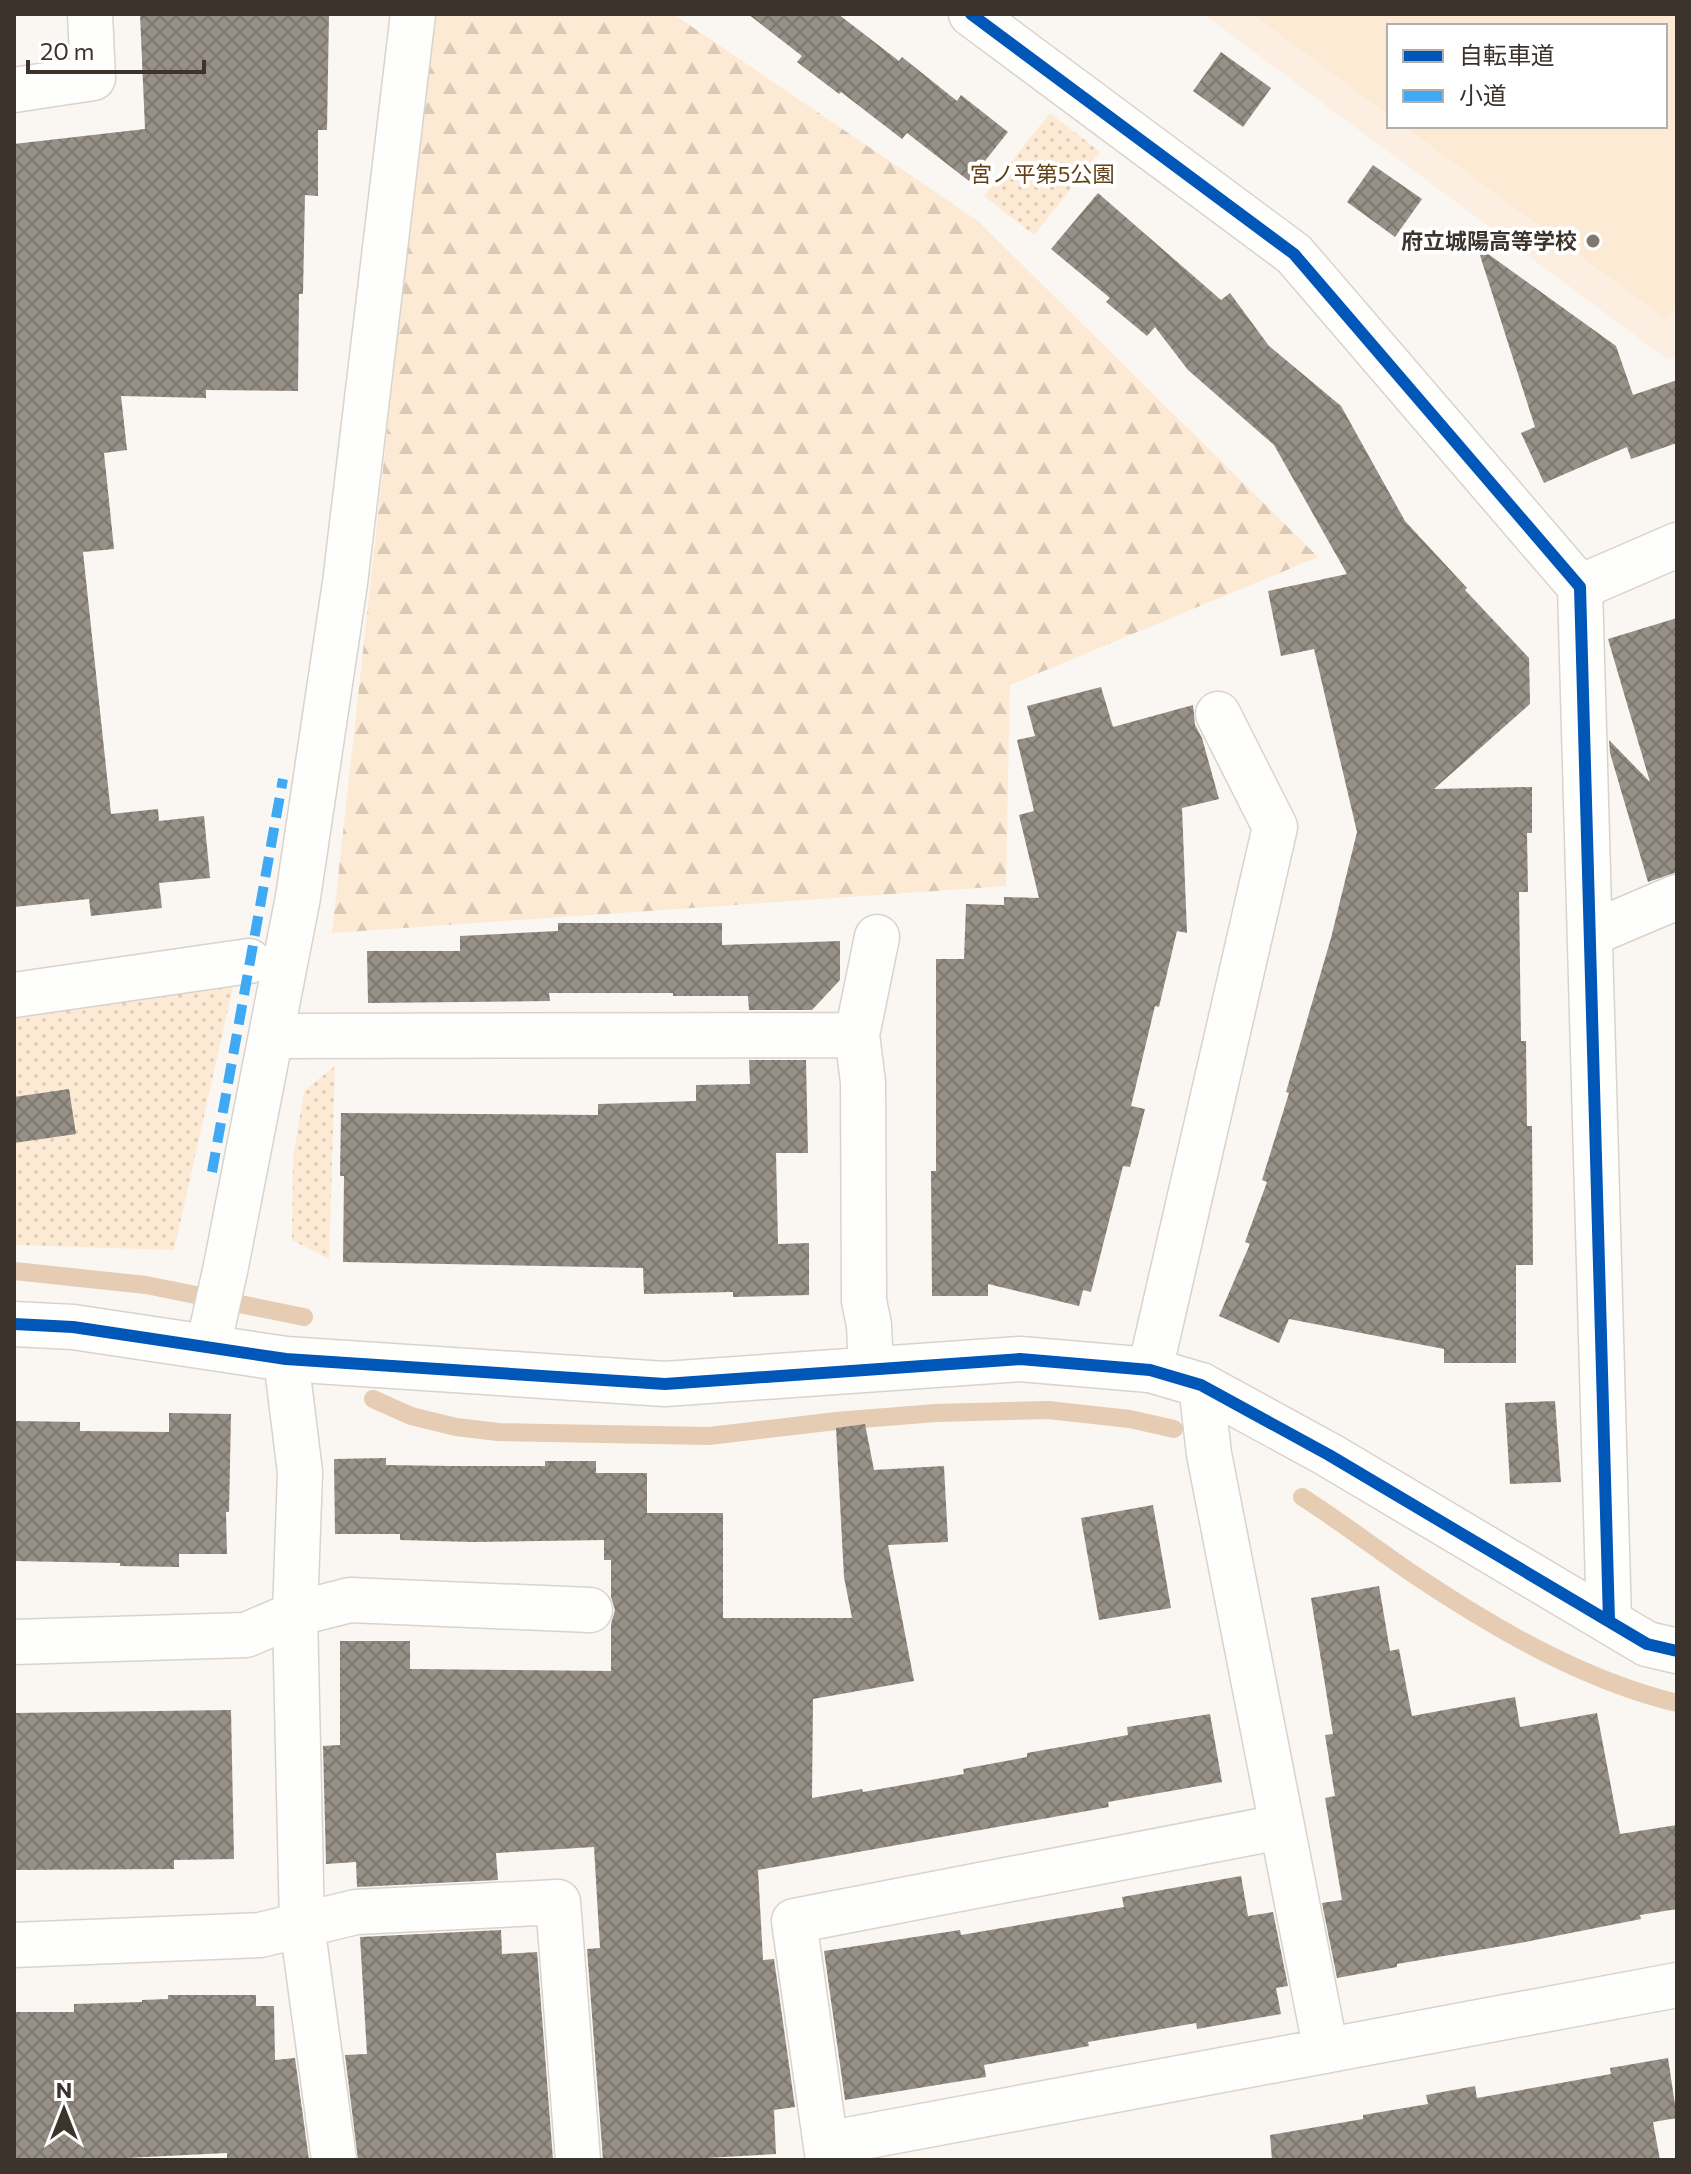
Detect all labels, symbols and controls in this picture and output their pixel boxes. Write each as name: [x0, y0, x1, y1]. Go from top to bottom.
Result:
scale bar: [28, 24, 204, 74]
legend: [1387, 24, 1667, 128]
text: 20 m: [40, 36, 94, 65]
text: 自転車道: [1459, 40, 1555, 69]
text: 小道: [1459, 80, 1507, 109]
park label: 宮ノ平第5公園: [970, 160, 1114, 187]
place label: 府立城陽高等学校: [1401, 227, 1577, 254]
marker: 府立城陽高等学校: [1584, 232, 1602, 250]
north arrow: [24, 2070, 104, 2150]
text: N: [56, 2076, 72, 2103]

